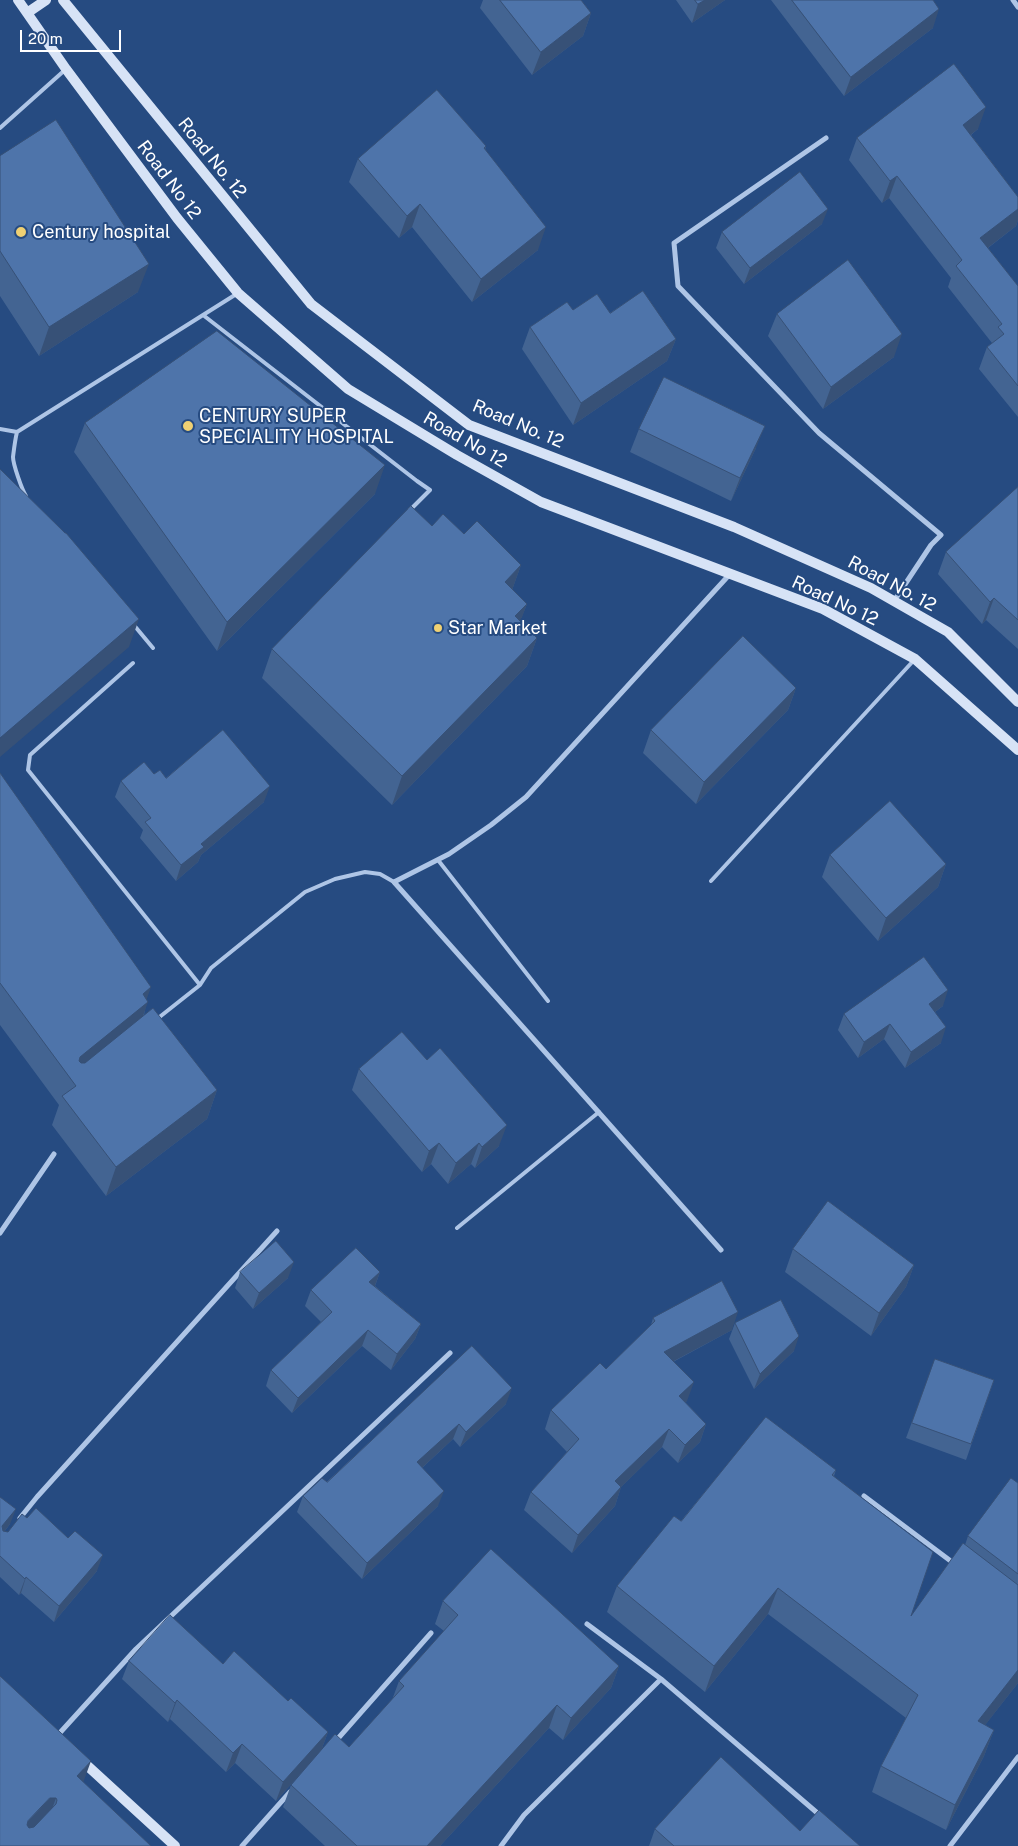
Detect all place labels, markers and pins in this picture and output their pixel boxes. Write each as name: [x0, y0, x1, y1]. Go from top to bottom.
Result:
place label: Century hospital: [32, 221, 170, 243]
marker: Century hospital: [14, 225, 28, 239]
place label: CENTURY SUPER SPECIALITY HOSPITAL: [199, 405, 394, 448]
marker: CENTURY SUPER SPECIALITY HOSPITAL: [181, 419, 195, 433]
place label: Star Market: [448, 617, 547, 639]
marker: Star Market: [432, 622, 444, 634]

